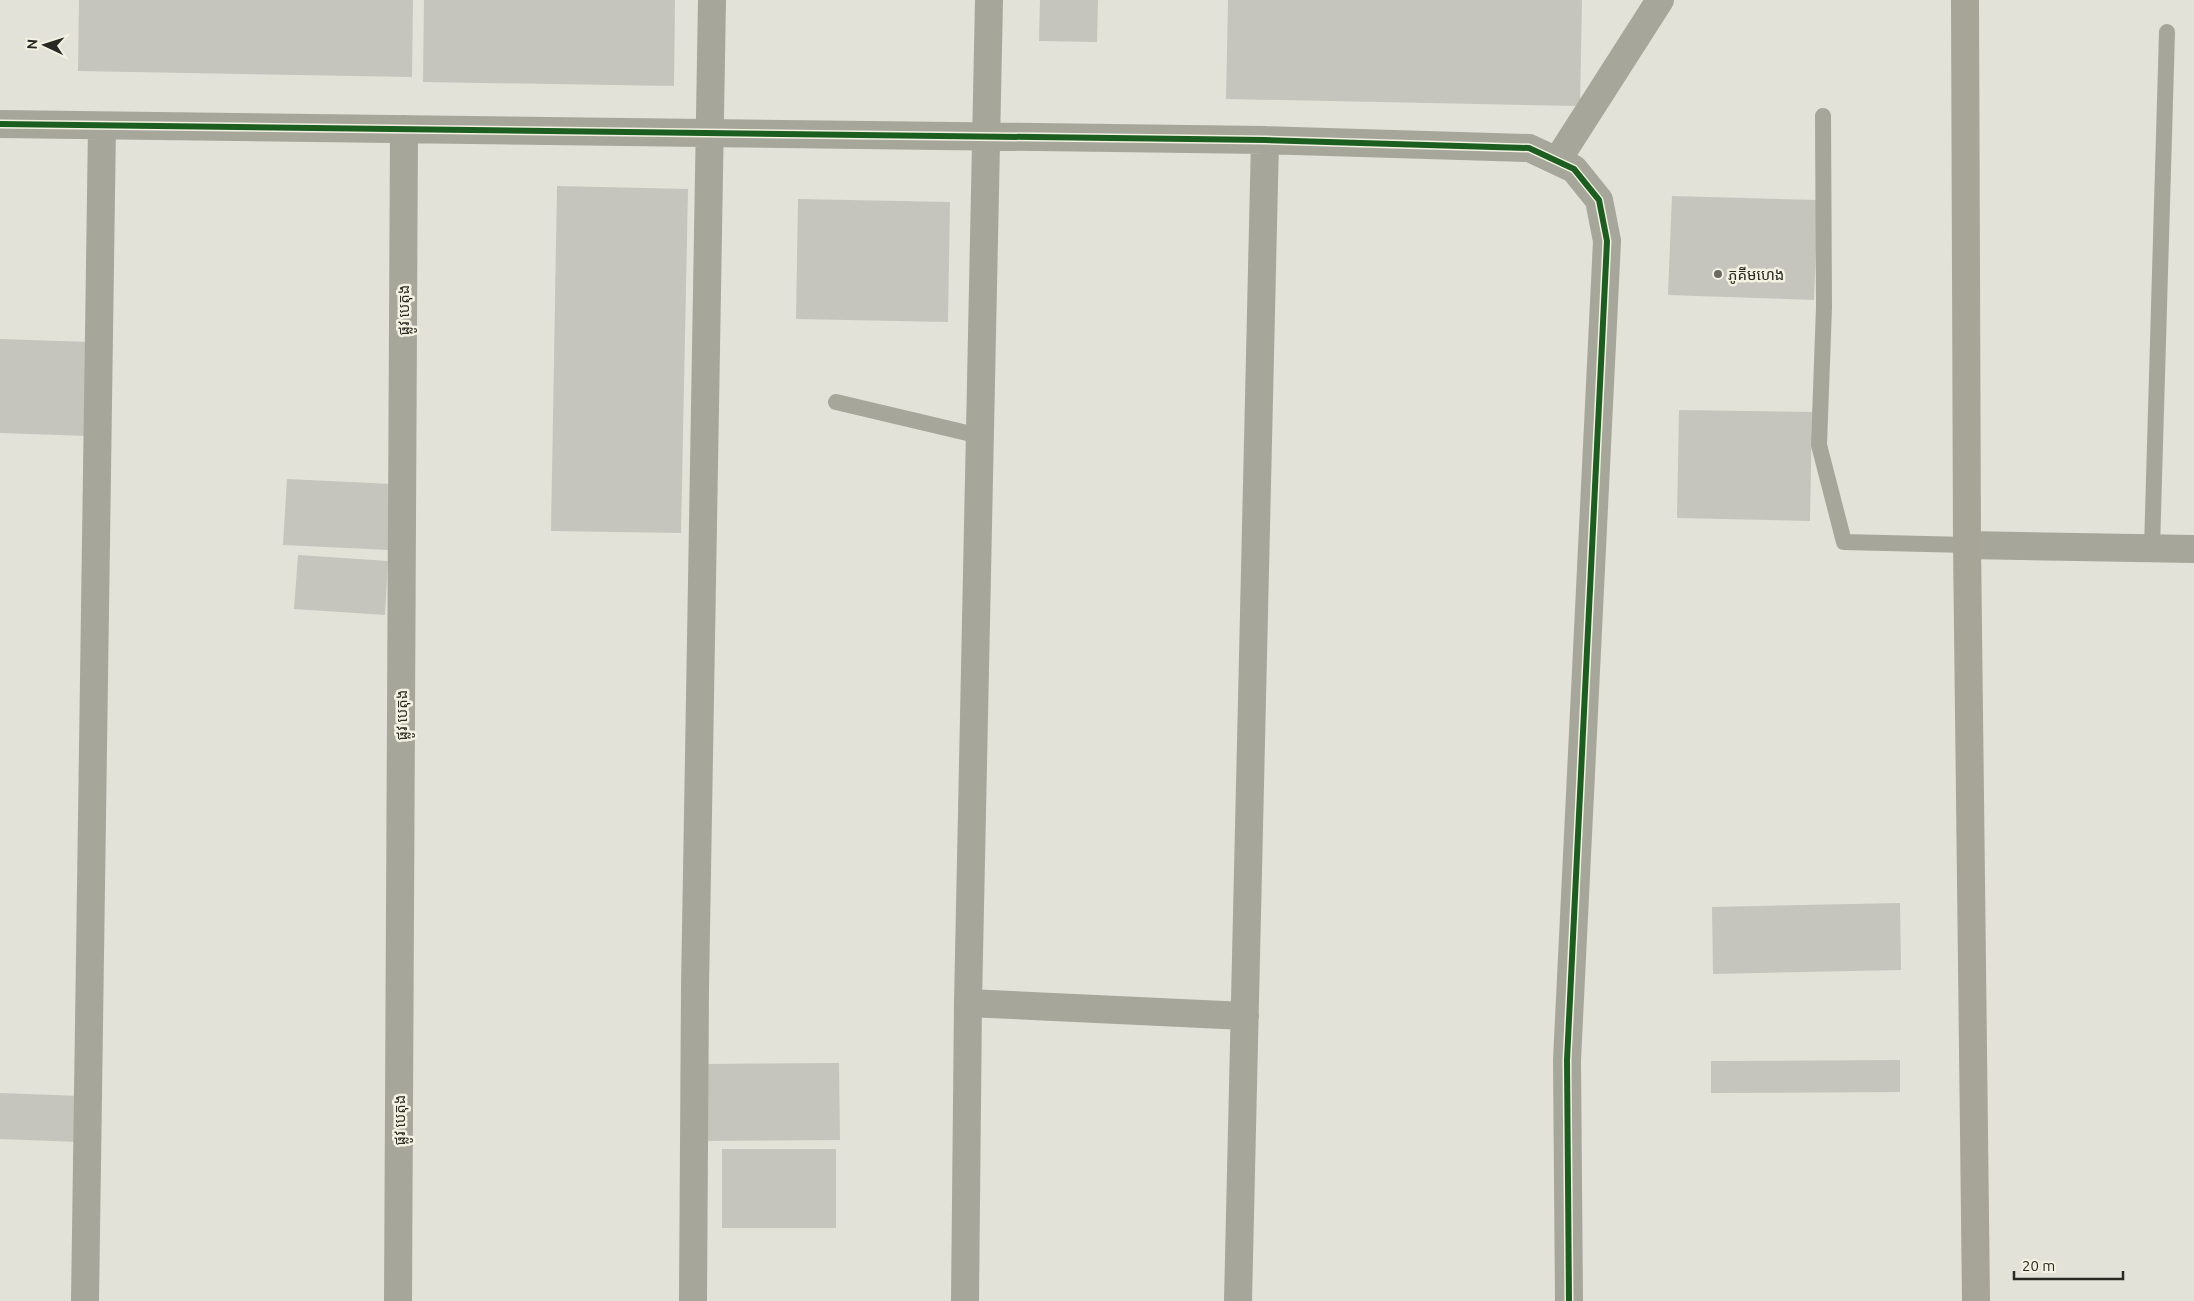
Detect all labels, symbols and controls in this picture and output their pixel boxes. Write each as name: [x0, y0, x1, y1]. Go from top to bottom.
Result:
north arrow: [20, 20, 70, 70]
text: N: [24, 38, 40, 50]
place label: ភូគីមហេង: [1728, 266, 1784, 284]
marker: ភូគីមហេង: [1712, 268, 1724, 280]
street label: ផ្លូវ បេតុង: [395, 285, 417, 335]
street label: ផ្លូវ បេតុង: [393, 690, 415, 740]
street label: ផ្លូវ បេតុង: [391, 1095, 413, 1145]
scale bar: [2014, 1248, 2123, 1280]
text: 20 m: [2022, 1257, 2055, 1274]

